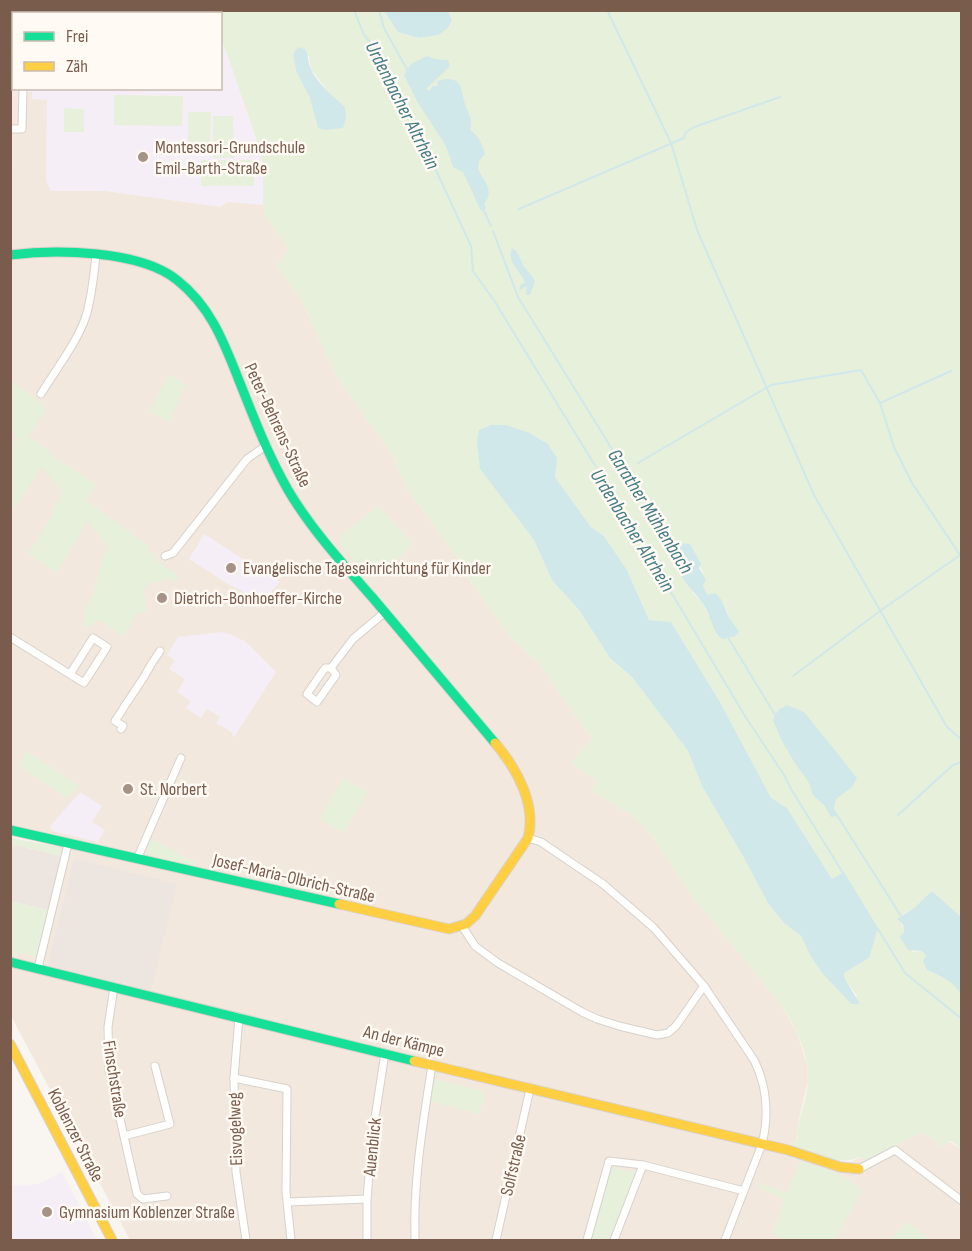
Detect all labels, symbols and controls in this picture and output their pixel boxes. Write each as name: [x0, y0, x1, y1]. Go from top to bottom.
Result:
legend: [12, 12, 222, 90]
text: Frei: [66, 26, 88, 47]
water label: Urdenbacher Altrhein: [360, 37, 445, 173]
text: Zäh: [66, 56, 88, 77]
place label: Montessori-Grundschule Emil-Barth-Straße: [155, 137, 305, 179]
marker: Montessori-Grundschule Emil-Barth-Straße: [136, 150, 150, 164]
street label: Peter-Behrens-Straße: [240, 360, 315, 491]
water label: Garather Mühlenbach: [602, 445, 698, 578]
water label: Urdenbacher Altrhein: [585, 465, 680, 596]
place label: Evangelische Tageseinrichtung für Kinder: [243, 558, 491, 579]
marker: Evangelische Tageseinrichtung für Kinder: [224, 561, 238, 575]
place label: Dietrich-Bonhoeffer-Kirche: [174, 588, 342, 609]
marker: Dietrich-Bonhoeffer-Kirche: [155, 591, 169, 605]
place label: St. Norbert: [140, 779, 208, 800]
marker: St. Norbert: [121, 782, 135, 796]
street label: Josef-Maria-Olbrich-Straße: [210, 849, 377, 907]
street label: An der Kämpe: [360, 1021, 446, 1062]
street label: Finschstraße: [98, 1039, 131, 1119]
street label: Koblenzer Straße: [43, 1085, 108, 1186]
street label: Eisvogelweg: [224, 1092, 247, 1166]
street label: Auenblick: [359, 1117, 386, 1178]
street label: Solfstraße: [496, 1132, 531, 1198]
place label: Gymnasium Koblenzer Straße: [59, 1202, 235, 1223]
marker: Gymnasium Koblenzer Straße: [40, 1205, 54, 1219]

